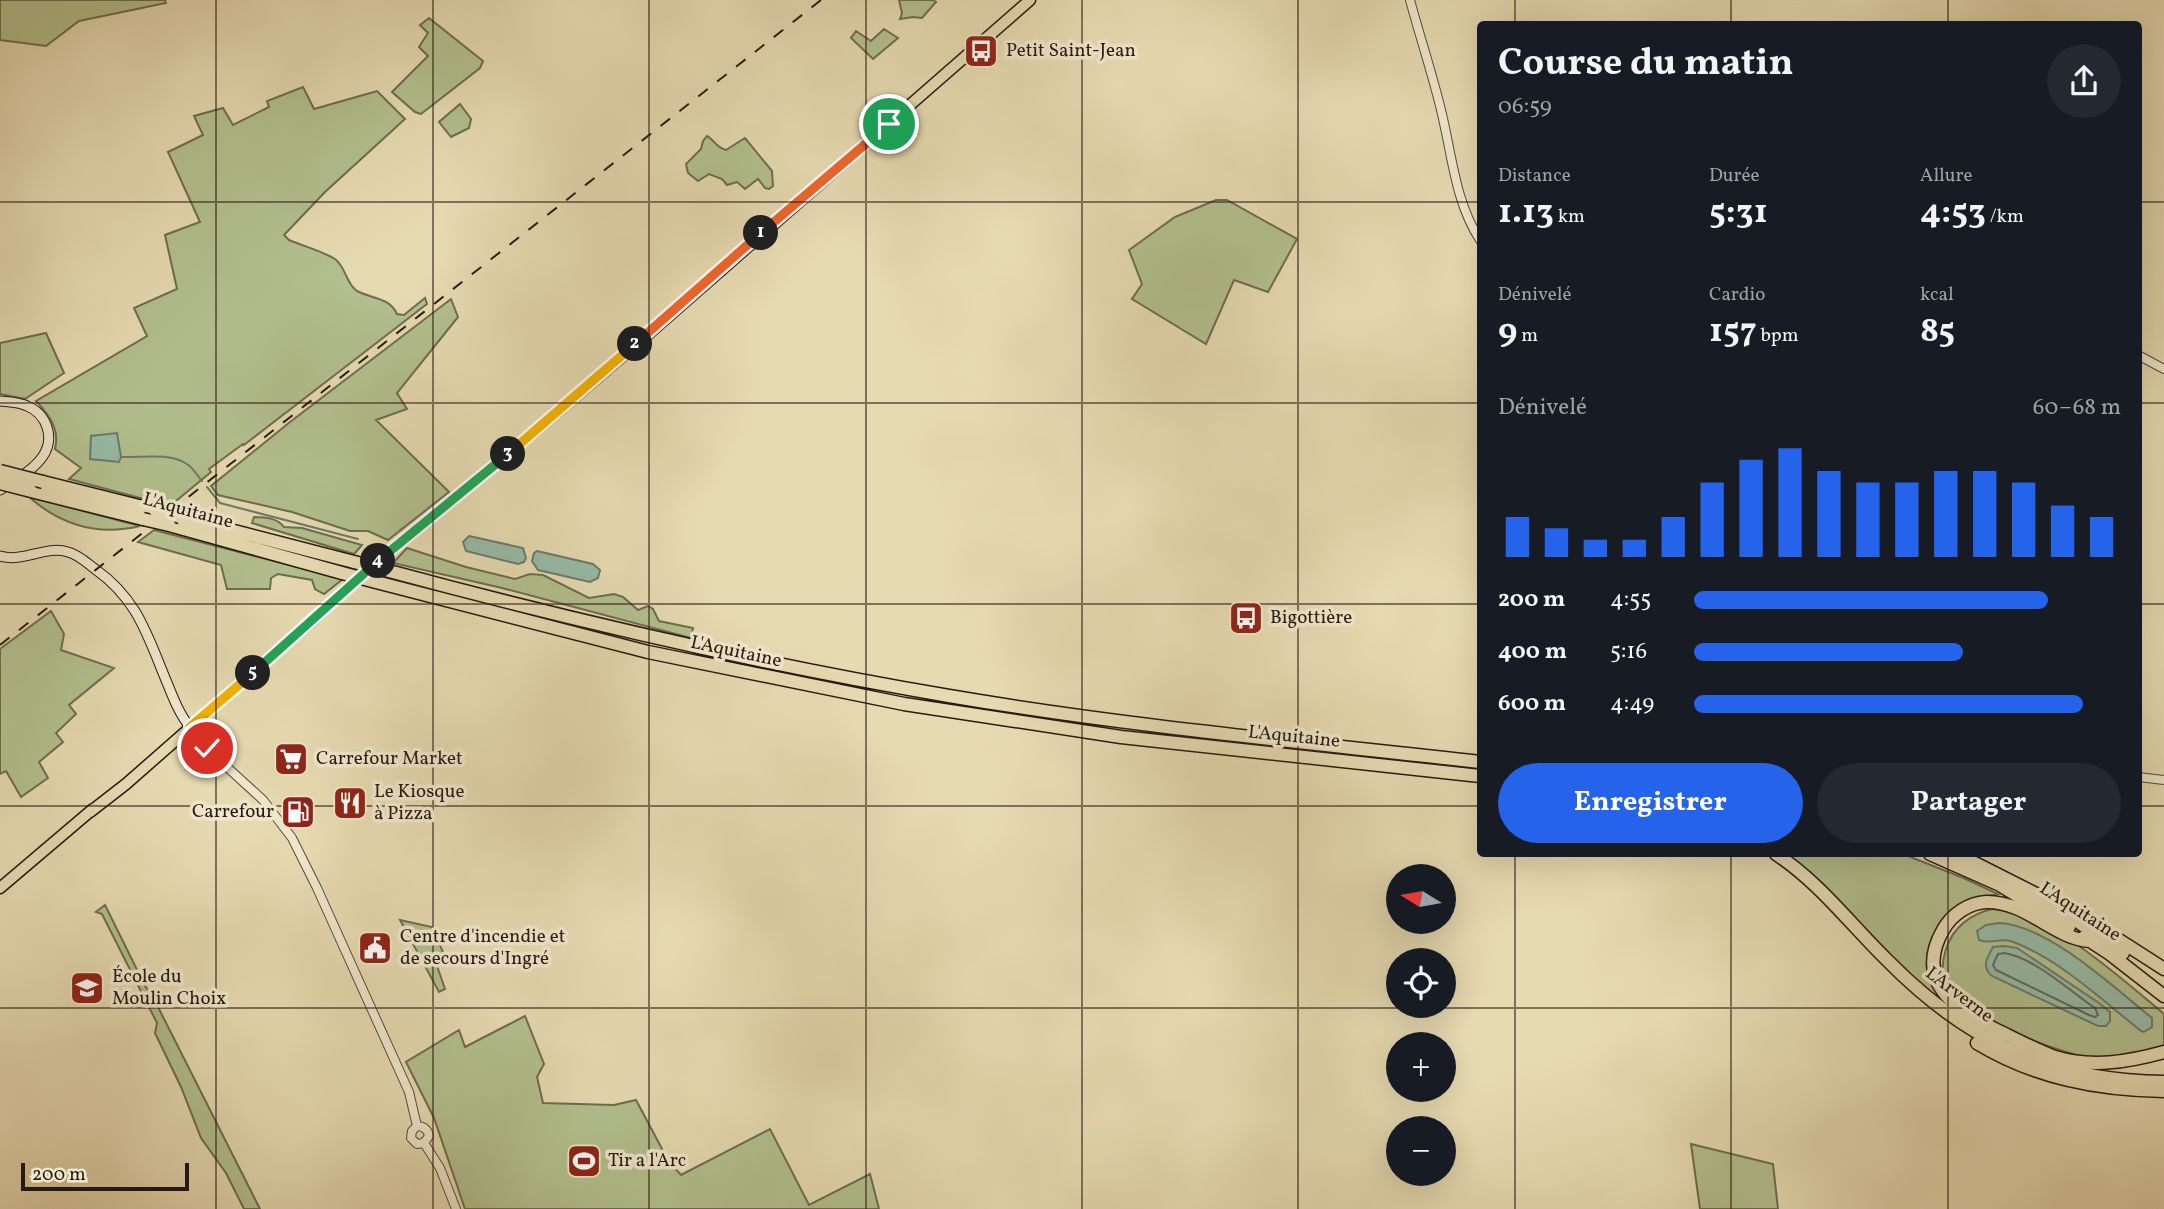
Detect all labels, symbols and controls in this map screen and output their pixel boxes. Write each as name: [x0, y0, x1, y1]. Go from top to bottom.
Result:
bus stop icon: Petit Saint-Jean: [962, 32, 1000, 70]
place label: Petit Saint-Jean: [1006, 38, 1136, 64]
text: Course du matin: [1498, 38, 1794, 91]
button: share: [2047, 44, 2121, 118]
text: 06:59: [1498, 91, 1552, 123]
pin: [859, 94, 919, 154]
icon: arrive: [870, 105, 908, 143]
text: Distance: [1498, 163, 1571, 189]
text: Durée: [1709, 163, 1760, 189]
text: Allure: [1920, 163, 1972, 189]
text: 1.13: [1498, 189, 1554, 237]
text: 5:31: [1709, 189, 1768, 237]
text: 4:53: [1920, 189, 1986, 237]
text: km: [1554, 204, 1585, 230]
text: /km: [1986, 204, 2024, 230]
pin: 1: [744, 216, 778, 250]
text: 1: [757, 219, 764, 245]
text: Dénivelé: [1498, 282, 1571, 308]
text: Cardio: [1709, 282, 1765, 308]
text: kcal: [1920, 282, 1954, 308]
text: 9: [1498, 308, 1517, 356]
text: 157: [1709, 308, 1757, 356]
text: 85: [1920, 308, 1955, 356]
text: m: [1517, 323, 1538, 349]
text: bpm: [1757, 323, 1799, 349]
pin: 2: [618, 326, 652, 362]
text: 2: [630, 330, 639, 356]
text: Dénivelé: [1498, 392, 1587, 424]
text: 60–68 m: [2033, 392, 2121, 424]
pin: 3: [490, 436, 526, 472]
text: 3: [503, 440, 512, 466]
street label: L'Aquitaine: [140, 486, 236, 536]
pin: 4: [360, 544, 396, 578]
text: 4: [372, 547, 383, 573]
text: 200 m: [1498, 584, 1565, 616]
text: 4:55: [1610, 584, 1651, 616]
bus stop icon: Bigottière: [1227, 599, 1265, 637]
place label: Bigottière: [1270, 605, 1352, 631]
street label: L'Aquitaine: [688, 630, 784, 674]
text: 400 m: [1498, 636, 1567, 668]
text: 5:16: [1610, 636, 1647, 668]
pin: 5: [236, 656, 270, 690]
text: 5: [248, 659, 257, 685]
text: 600 m: [1498, 688, 1566, 720]
text: 4:49: [1610, 688, 1654, 720]
pin: [177, 718, 237, 778]
street label: L'Aquitaine: [1247, 719, 1341, 755]
icon: check: [188, 729, 226, 767]
supermarket icon: Carrefour Market: [272, 740, 310, 778]
place label: Carrefour Market: [316, 746, 463, 772]
button: Enregistrer: [1498, 763, 1803, 843]
button: Partager: [1817, 763, 2121, 843]
place label: Le Kiosque à Pizza: [374, 779, 464, 827]
restaurant icon: Le Kiosque à Pizza: [331, 784, 369, 822]
fuel station icon: Carrefour: [279, 793, 317, 831]
place label: Carrefour: [192, 799, 274, 825]
north arrow: [1386, 864, 1456, 934]
map controls: [1386, 864, 1456, 1186]
street label: L'Aquitaine: [2034, 876, 2126, 948]
place label: Centre d'incendie et de secours d'Ingré: [400, 924, 566, 972]
public building icon: Centre d'incendie et de secours d'Ingré: [356, 929, 394, 967]
button: locate: [1386, 948, 1456, 1018]
street label: L'Arverne: [1920, 961, 1998, 1029]
place label: École du Moulin Choix: [112, 964, 226, 1012]
school or university icon: École du Moulin Choix: [68, 969, 106, 1007]
button: +: [1386, 1032, 1456, 1102]
button: −: [1386, 1116, 1456, 1186]
sports icon: Tir a l'Arc: [565, 1142, 603, 1180]
place label: Tir a l'Arc: [608, 1148, 686, 1174]
scale bar: [21, 1160, 189, 1192]
text: 200 m: [32, 1162, 86, 1188]

